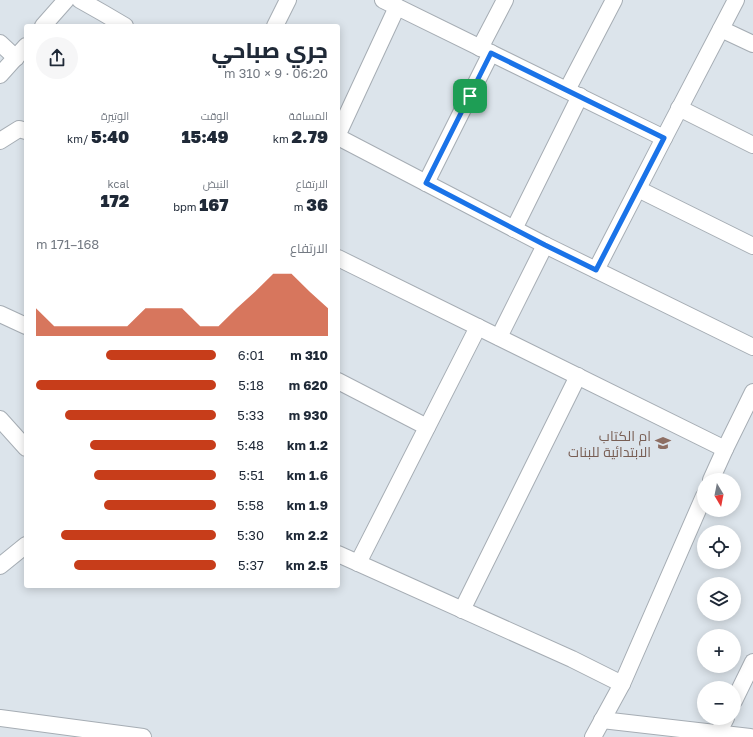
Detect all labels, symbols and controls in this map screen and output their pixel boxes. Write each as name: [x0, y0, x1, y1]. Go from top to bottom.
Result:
text: جري صباحي: [212, 36, 328, 63]
button: share: [36, 37, 78, 79]
text: 06:20 · 9 × 310 m: [224, 65, 328, 81]
pin: [453, 79, 487, 113]
icon: arrive: [459, 85, 481, 107]
text: الوتيرة: [101, 109, 129, 122]
text: الوقت: [201, 109, 229, 122]
text: المسافة: [289, 109, 328, 122]
text: 5:40: [91, 126, 129, 147]
text: 15:49: [182, 126, 229, 147]
text: 2.79: [292, 126, 328, 147]
text: /km: [67, 132, 91, 145]
text: km: [273, 132, 292, 145]
text: kcal: [108, 177, 129, 190]
text: النبض: [203, 177, 229, 190]
text: الارتفاع: [296, 177, 328, 190]
text: 172: [101, 190, 129, 211]
text: 167: [199, 194, 229, 215]
text: 36: [306, 194, 328, 215]
text: bpm: [173, 200, 199, 213]
text: m: [294, 200, 306, 213]
text: 168–171 m: [36, 236, 99, 252]
text: الارتفاع: [290, 240, 328, 256]
text: 6:01: [238, 347, 264, 363]
text: 310 m: [290, 347, 328, 363]
text: 5:18: [238, 377, 264, 393]
text: 620 m: [289, 377, 328, 393]
text: 5:33: [237, 407, 264, 423]
text: 930 m: [289, 407, 328, 423]
place label: ام الكتاب الابتدائية للبنات: [568, 427, 651, 460]
school or university icon: ام الكتاب الابتدائية للبنات: [654, 434, 672, 452]
text: 5:48: [237, 437, 264, 453]
text: 1.2 km: [287, 437, 328, 453]
text: 5:51: [239, 467, 264, 483]
text: 1.6 km: [287, 467, 328, 483]
north arrow: [697, 473, 741, 517]
map controls: [697, 473, 741, 725]
text: 5:58: [237, 497, 264, 513]
text: 1.9 km: [287, 497, 328, 513]
button: locate: [697, 525, 741, 569]
text: 5:30: [237, 527, 264, 543]
text: 2.2 km: [286, 527, 328, 543]
text: 5:37: [238, 557, 264, 573]
text: 2.5 km: [286, 557, 328, 573]
button: layers: [697, 577, 741, 621]
button: +: [697, 629, 741, 673]
button: −: [697, 681, 741, 725]

